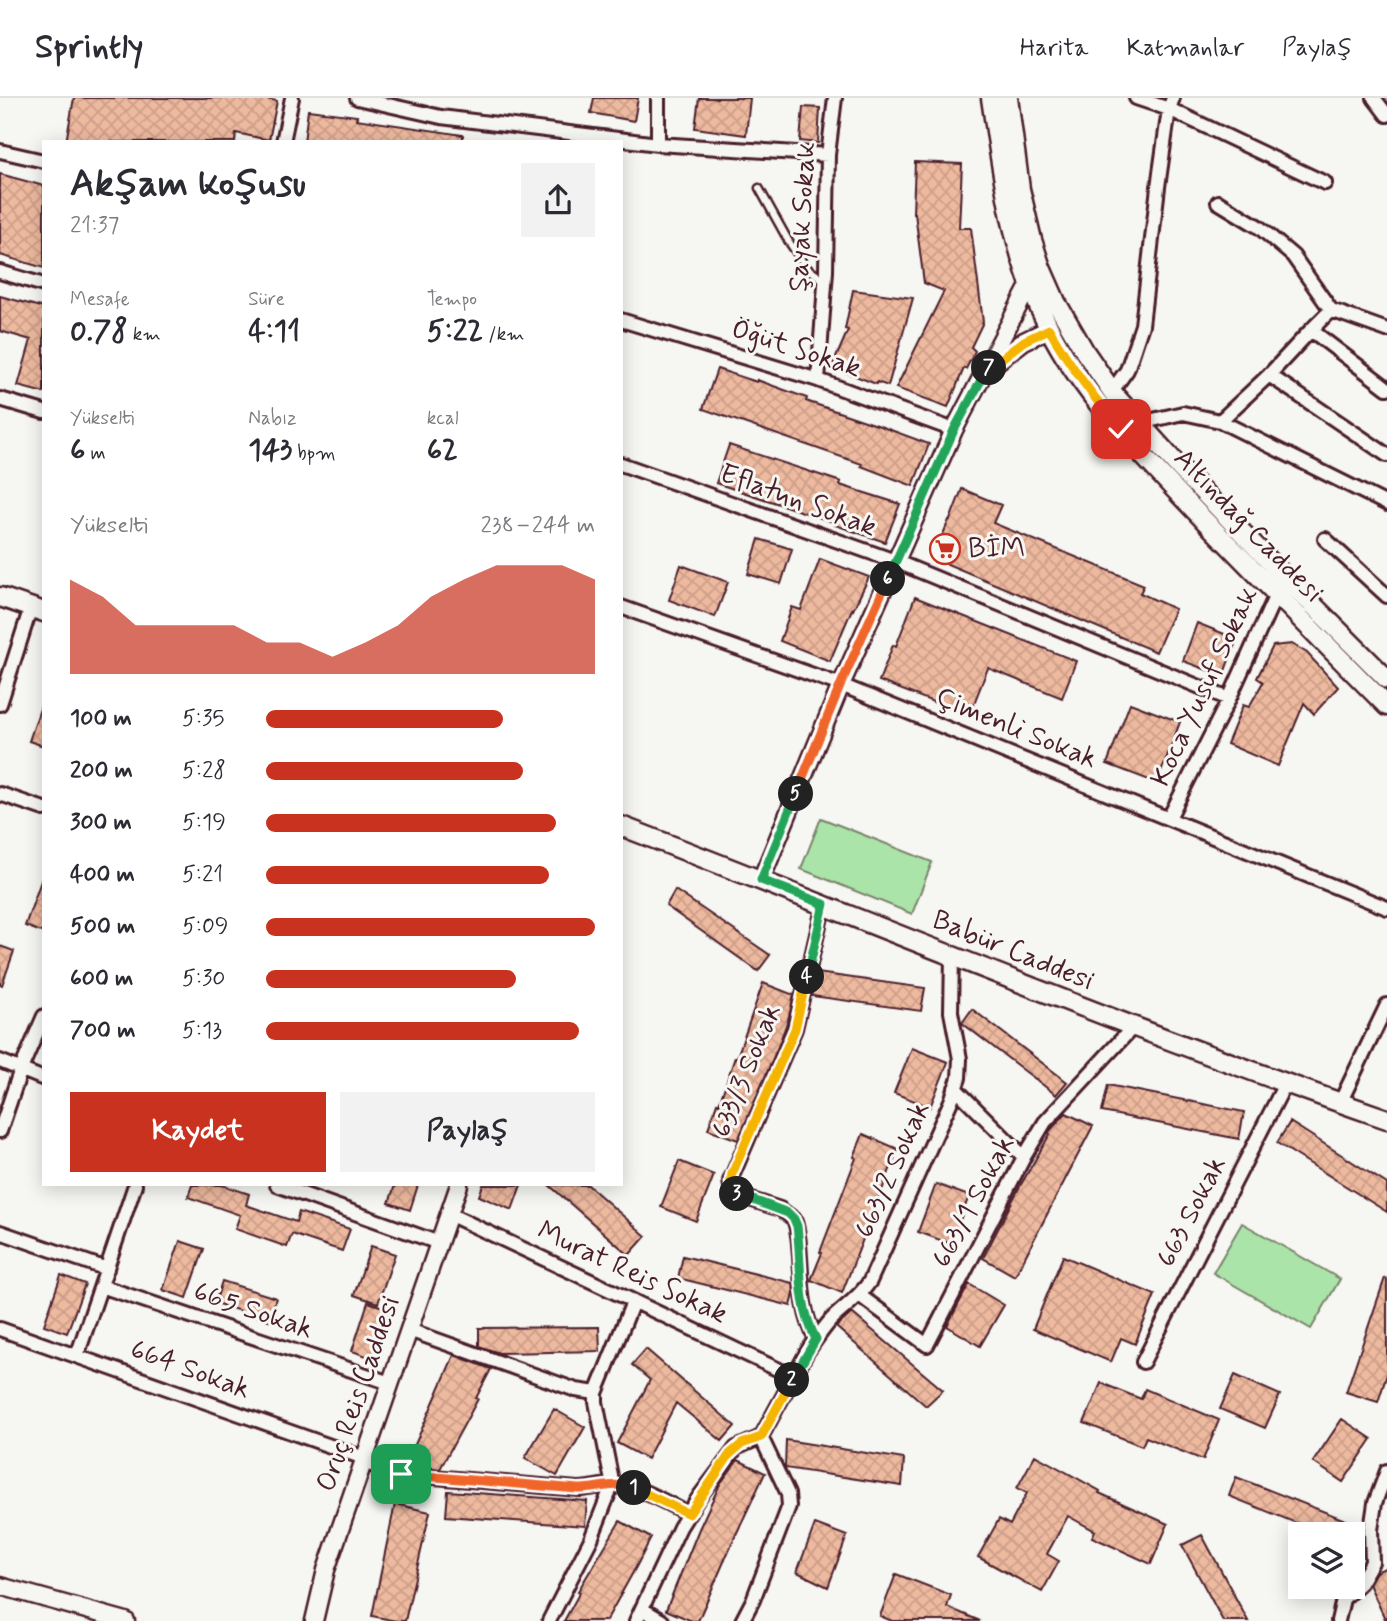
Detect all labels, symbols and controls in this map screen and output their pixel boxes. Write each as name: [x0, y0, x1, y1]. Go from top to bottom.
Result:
text: Sprintly: [35, 26, 143, 70]
text: Harita: [1020, 33, 1088, 64]
text: Katmanlar: [1126, 33, 1244, 64]
text: Paylaş: [1282, 33, 1352, 64]
street label: Şayak Sokak: [781, 141, 825, 293]
text: Akşam koşusu: [70, 160, 306, 209]
button: share: [521, 163, 595, 237]
text: 21:37: [70, 211, 119, 241]
text: Mesafe: [70, 287, 130, 312]
text: Süre: [248, 287, 285, 312]
text: Tempo: [427, 287, 477, 312]
street label: Öğüt Sokak: [727, 311, 865, 387]
text: 0.78: [70, 312, 128, 351]
text: 4:11: [248, 312, 300, 351]
text: 5:22: [427, 312, 483, 351]
text: km: [128, 322, 161, 347]
text: /km: [483, 322, 524, 347]
pin: 7: [972, 350, 1006, 386]
text: 7: [983, 355, 994, 380]
pin: [1091, 399, 1151, 459]
text: Yükselti: [70, 406, 134, 431]
text: Nabız: [248, 406, 297, 431]
text: kcal: [427, 406, 459, 431]
icon: check: [1102, 410, 1140, 448]
text: 6: [70, 431, 85, 470]
text: 143: [248, 431, 292, 470]
text: 62: [427, 431, 458, 470]
text: m: [85, 441, 106, 466]
text: bpm: [292, 441, 336, 466]
street label: Altındağ Caddesi: [1165, 441, 1331, 611]
street label: Eflatun Sokak: [715, 456, 881, 546]
text: Yükselti: [70, 511, 148, 541]
text: 238–244 m: [481, 511, 595, 541]
place label: BİM: [968, 531, 1025, 568]
supermarket icon: BİM: [928, 532, 962, 566]
pin: 6: [870, 561, 906, 596]
text: 6: [883, 566, 892, 591]
street label: Koca Yusuf Sokak: [1143, 581, 1267, 793]
street label: Çimenli Sokak: [930, 680, 1102, 778]
text: 100 m: [70, 704, 132, 734]
text: 5:35: [182, 704, 225, 734]
text: 200 m: [70, 756, 133, 786]
text: 5:28: [182, 756, 226, 786]
pin: 5: [778, 776, 814, 812]
text: 5: [790, 781, 801, 806]
text: 300 m: [70, 808, 132, 838]
text: 5:19: [182, 808, 226, 838]
text: 400 m: [70, 860, 135, 890]
text: 5:21: [182, 860, 223, 890]
street label: Babür Caddesi: [927, 902, 1099, 1000]
text: 500 m: [70, 912, 135, 942]
text: 5:09: [182, 912, 229, 942]
pin: 4: [790, 960, 824, 994]
text: 600 m: [70, 964, 133, 994]
text: 5:30: [182, 964, 226, 994]
text: 4: [801, 964, 812, 989]
street label: 633/3 Sokak: [703, 999, 791, 1143]
text: 700 m: [70, 1016, 135, 1046]
text: 5:13: [182, 1016, 222, 1046]
button: Kaydet: [70, 1092, 326, 1172]
button: Paylaş: [340, 1092, 595, 1172]
street label: 663/2 Sokak: [846, 1096, 940, 1244]
street label: 663/1 Sokak: [924, 1129, 1024, 1274]
street label: 663 Sokak: [1148, 1150, 1236, 1274]
pin: 3: [720, 1176, 754, 1212]
text: 3: [732, 1181, 741, 1206]
street label: Murat Reis Sokak: [531, 1213, 733, 1333]
street label: 665 Sokak: [188, 1273, 318, 1349]
street label: Oruç Reis Caddesi: [308, 1291, 410, 1497]
street label: 664 Sokak: [125, 1331, 255, 1409]
pin: 2: [774, 1362, 810, 1398]
text: 2: [787, 1367, 796, 1392]
pin: [371, 1444, 431, 1504]
icon: arrive: [382, 1455, 420, 1493]
pin: 1: [616, 1470, 652, 1506]
text: 1: [629, 1475, 638, 1500]
map controls: [1288, 1522, 1365, 1599]
button: layers: [1288, 1522, 1365, 1599]

